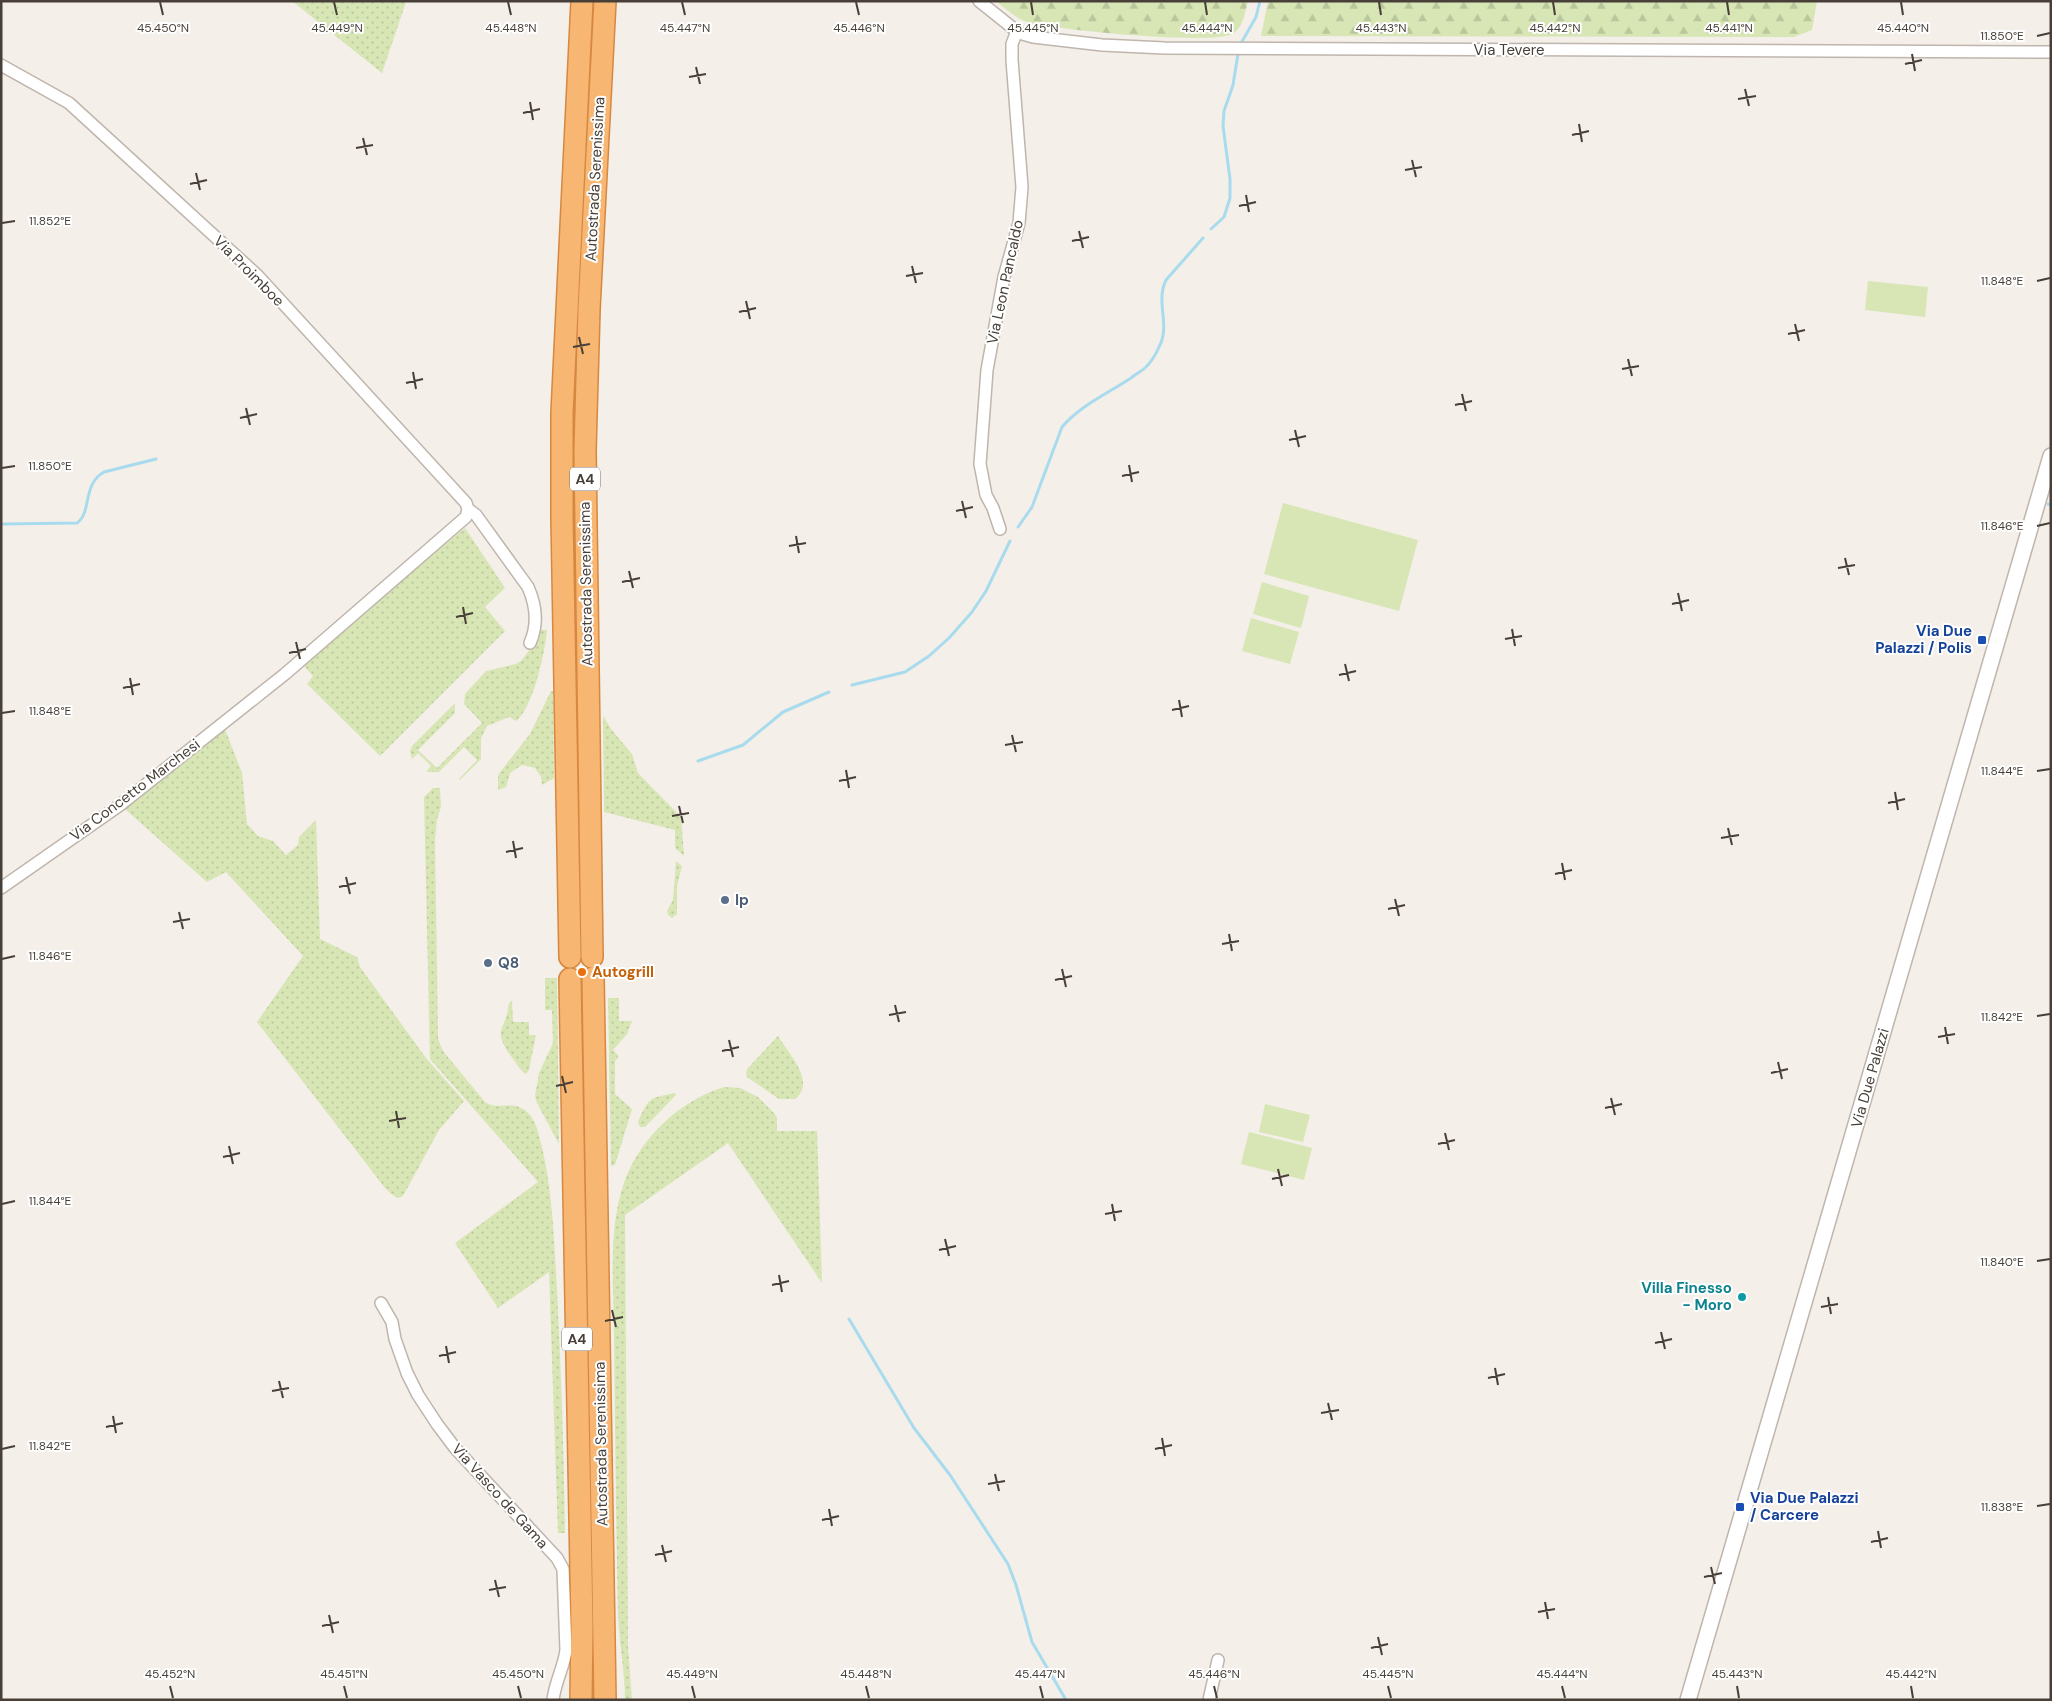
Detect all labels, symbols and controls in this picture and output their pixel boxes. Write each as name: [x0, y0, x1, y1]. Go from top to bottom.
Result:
text: 45.450°N: [137, 20, 189, 36]
text: 45.449°N: [311, 20, 363, 36]
text: 45.448°N: [485, 20, 537, 36]
text: 45.447°N: [660, 20, 710, 36]
text: 45.446°N: [833, 20, 885, 36]
text: 45.445°N: [1007, 20, 1059, 36]
text: 45.444°N: [1181, 20, 1233, 36]
text: 45.443°N: [1355, 20, 1407, 36]
text: 45.442°N: [1530, 20, 1580, 36]
text: 45.441°N: [1705, 20, 1753, 36]
text: 45.440°N: [1877, 20, 1929, 36]
text: 11.850°E: [1980, 28, 2024, 44]
street label: Via Tevere: [1474, 40, 1544, 60]
street label: Autostrada Serenissima: [581, 96, 609, 262]
text: 11.852°E: [29, 213, 71, 229]
street label: Via Leon Pancaldo: [982, 218, 1028, 346]
street label: Via Proimboe: [209, 231, 289, 311]
text: 11.848°E: [1981, 273, 2024, 289]
text: 11.850°E: [28, 458, 72, 474]
road number: A4: [570, 468, 600, 490]
street label: Autostrada Serenissima: [575, 501, 597, 667]
text: 11.846°E: [1981, 518, 2024, 534]
place label: Via Due Palazzi / Polis: [1875, 621, 1972, 658]
marker: Via Due Palazzi / Polis: [1976, 634, 1988, 646]
text: 11.848°E: [29, 703, 72, 719]
street label: Via Concetto Marchesi: [66, 734, 204, 846]
text: 11.844°E: [1981, 763, 2024, 779]
place label: Ip: [735, 890, 749, 910]
marker: Ip: [719, 894, 731, 906]
text: 11.846°E: [29, 948, 72, 964]
place label: Q8: [498, 953, 519, 973]
marker: Q8: [482, 957, 494, 969]
place label: Autogrill: [592, 962, 654, 982]
marker: Autogrill: [576, 966, 588, 978]
text: 11.842°E: [1981, 1009, 2023, 1025]
street label: Via Due Palazzi: [1846, 1026, 1894, 1130]
text: 11.844°E: [29, 1193, 72, 1209]
text: 11.840°E: [1980, 1254, 2024, 1270]
place label: Villa Finesso - Moro: [1641, 1278, 1732, 1315]
marker: Villa Finesso - Moro: [1736, 1291, 1748, 1303]
road number: A4: [562, 1328, 592, 1350]
street label: Autostrada Serenissima: [590, 1361, 612, 1527]
text: 11.842°E: [29, 1438, 71, 1454]
street label: Via Vasco de Gama: [447, 1439, 553, 1553]
place label: Via Due Palazzi / Carcere: [1750, 1488, 1859, 1525]
text: 11.838°E: [1981, 1499, 2023, 1515]
marker: Via Due Palazzi / Carcere: [1734, 1501, 1746, 1513]
text: 45.452°N: [145, 1666, 195, 1682]
text: 45.451°N: [320, 1666, 368, 1682]
text: 45.450°N: [492, 1666, 544, 1682]
text: 45.449°N: [666, 1666, 718, 1682]
text: 45.448°N: [840, 1666, 892, 1682]
text: 45.447°N: [1015, 1666, 1065, 1682]
text: 45.446°N: [1188, 1666, 1240, 1682]
text: 45.445°N: [1362, 1666, 1414, 1682]
text: 45.444°N: [1536, 1666, 1588, 1682]
text: 45.443°N: [1711, 1666, 1763, 1682]
text: 45.442°N: [1886, 1666, 1936, 1682]

